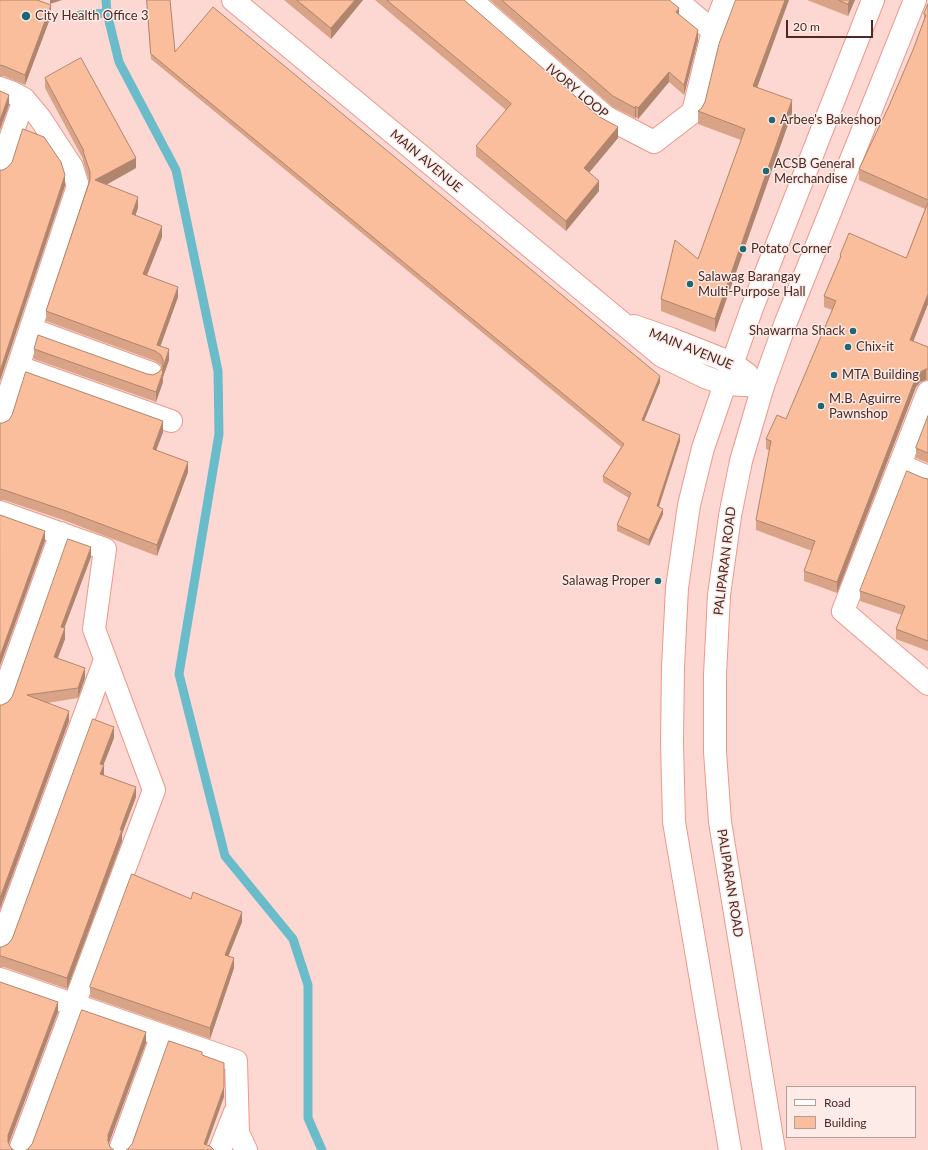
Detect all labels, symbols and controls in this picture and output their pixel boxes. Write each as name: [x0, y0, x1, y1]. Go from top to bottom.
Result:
place label: City Health Office 3: [35, 8, 149, 24]
marker: City Health Office 3: [20, 10, 32, 22]
scale bar: [788, 12, 875, 38]
text: 20 m: [793, 19, 820, 34]
street label: IVORY LOOP: [543, 60, 611, 122]
place label: Arbee's Bakeshop: [780, 112, 881, 128]
marker: Arbee's Bakeshop: [767, 115, 777, 125]
street label: MAIN AVENUE: [387, 126, 465, 196]
place label: ACSB General Merchandise: [774, 156, 855, 187]
marker: ACSB General Merchandise: [761, 166, 771, 176]
place label: Potato Corner: [751, 241, 832, 257]
marker: Potato Corner: [738, 244, 748, 254]
place label: Salawag Barangay Multi-Purpose Hall: [698, 269, 806, 300]
marker: Salawag Barangay Multi-Purpose Hall: [685, 279, 695, 289]
place label: Shawarma Shack: [749, 323, 845, 339]
street label: MAIN AVENUE: [647, 325, 735, 373]
marker: Shawarma Shack: [848, 326, 858, 336]
place label: Chix-it: [856, 339, 894, 355]
marker: Chix-it: [843, 342, 853, 352]
place label: MTA Building: [842, 367, 919, 383]
marker: MTA Building: [829, 370, 839, 380]
place label: M.B. Aguirre Pawnshop: [829, 391, 901, 422]
marker: M.B. Aguirre Pawnshop: [816, 401, 826, 411]
street label: PALIPARAN ROAD: [711, 506, 739, 616]
place label: Salawag Proper: [562, 573, 650, 589]
marker: Salawag Proper: [653, 576, 663, 586]
street label: PALIPARAN ROAD: [714, 828, 746, 938]
legend: [786, 1086, 916, 1138]
text: Road: [824, 1095, 851, 1110]
text: Building: [824, 1115, 867, 1130]

